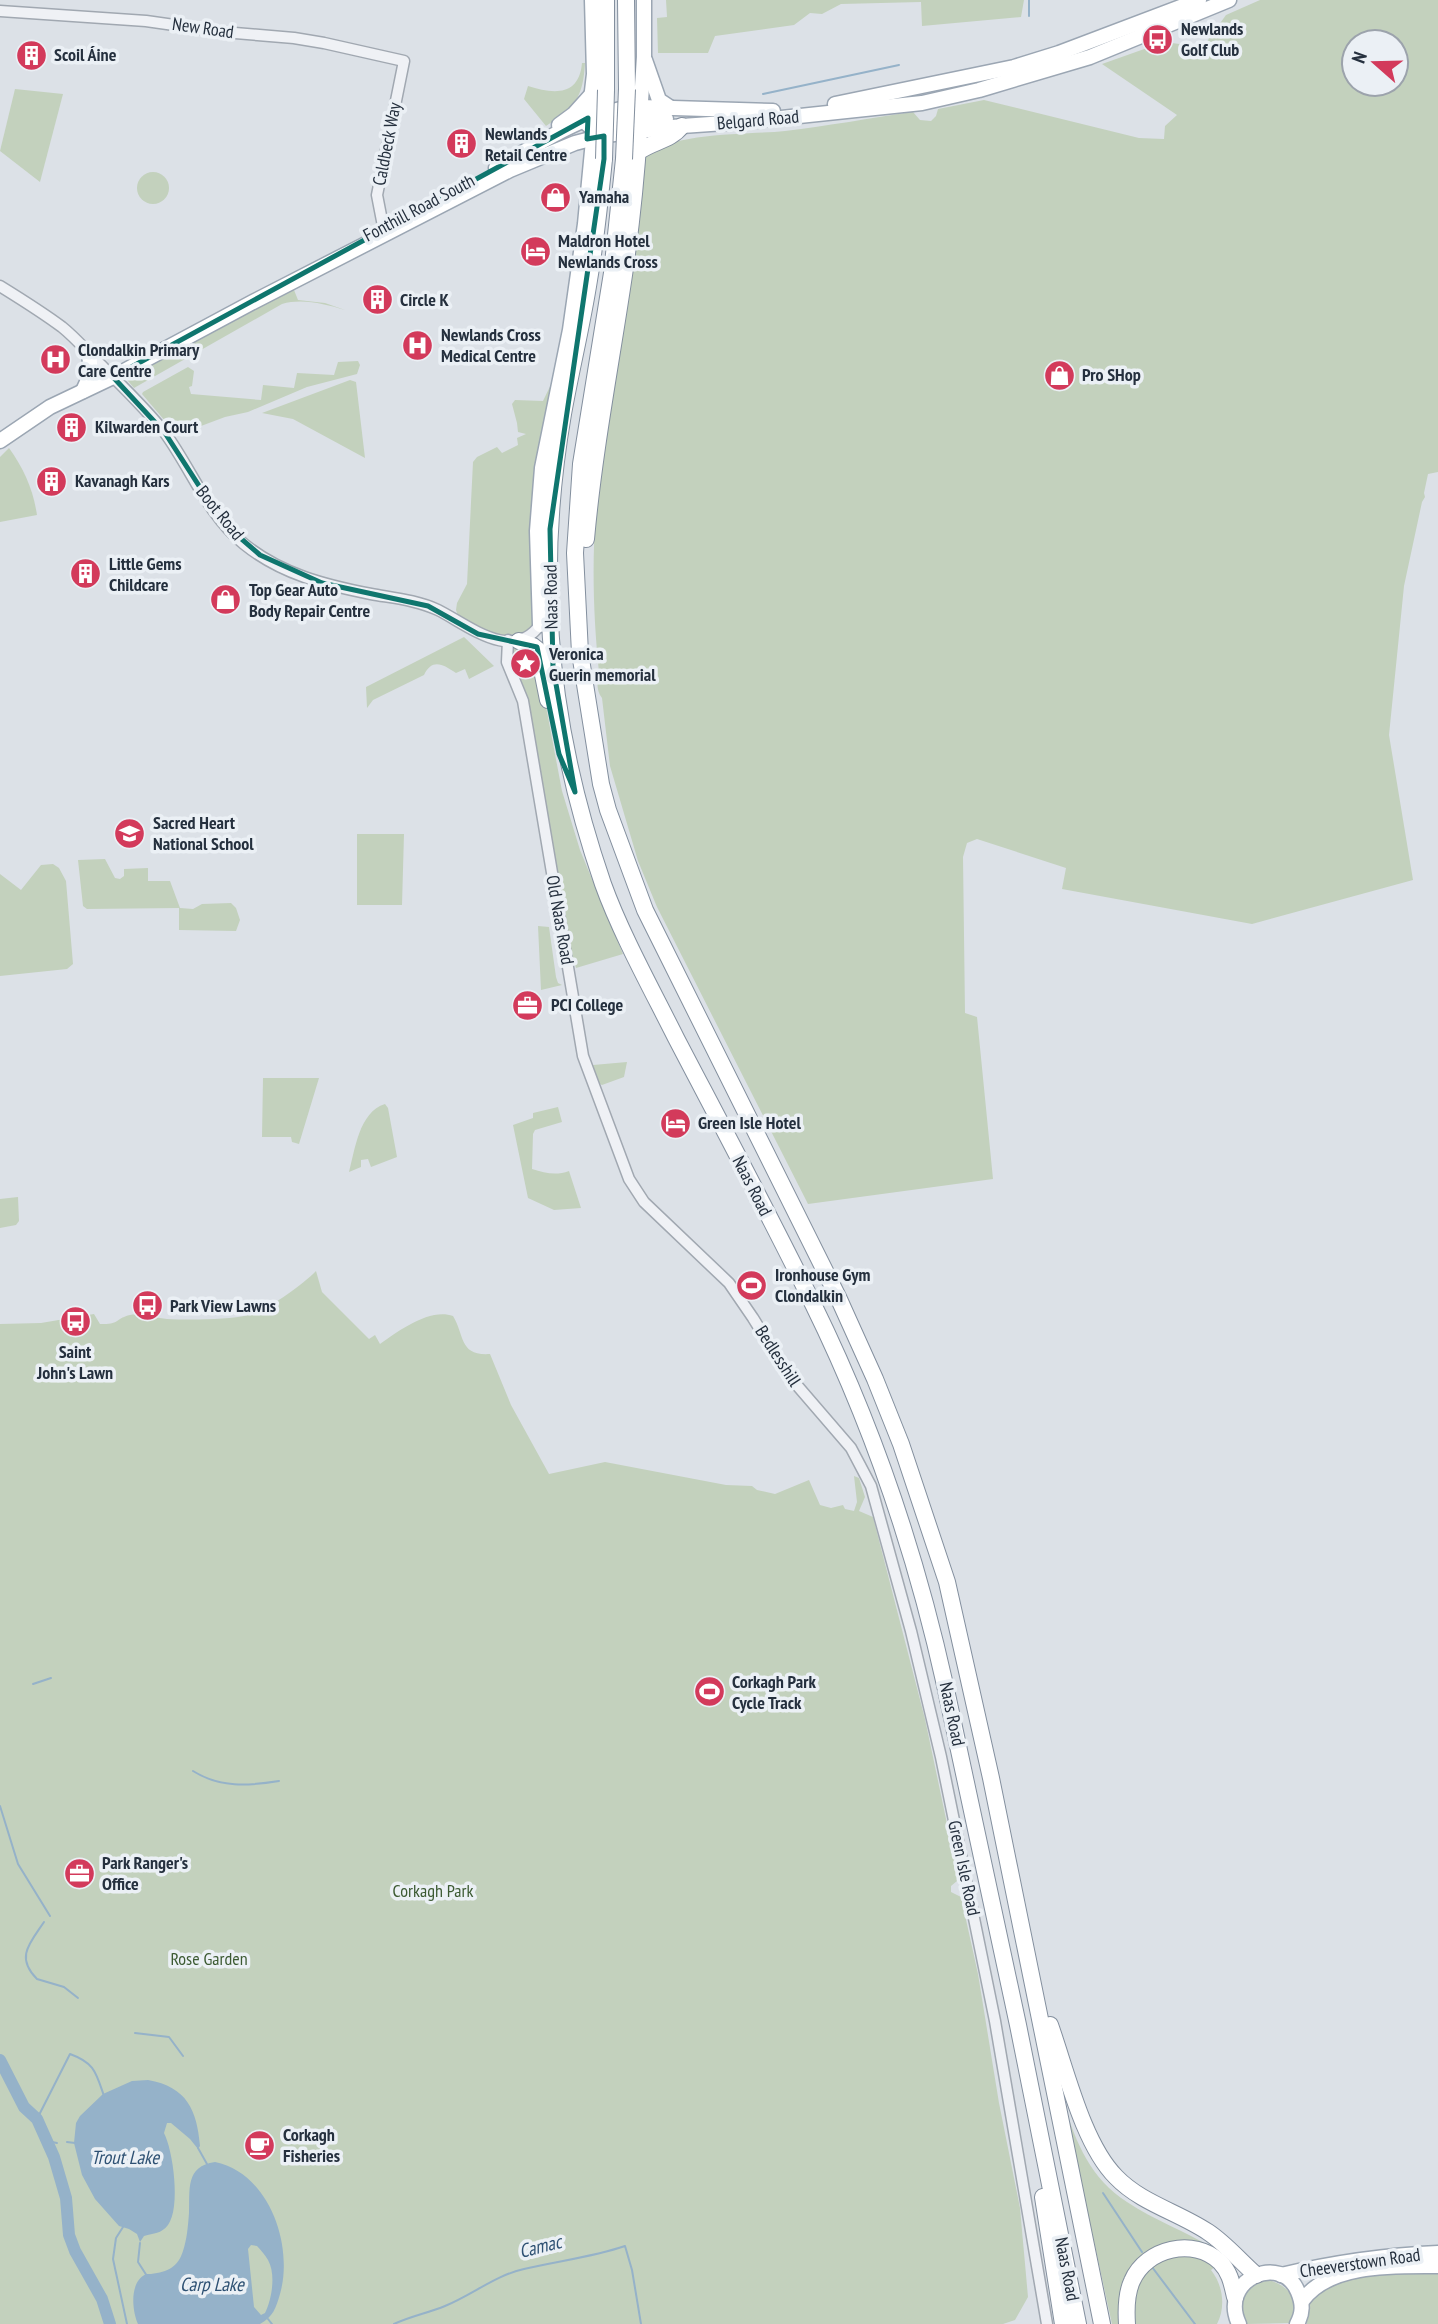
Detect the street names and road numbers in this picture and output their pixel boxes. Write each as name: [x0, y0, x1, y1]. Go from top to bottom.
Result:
street label: New Road: [171, 12, 235, 43]
street label: Caldbeck Way: [367, 100, 406, 187]
street label: Belgard Road: [716, 104, 800, 135]
street label: Fonthill Road South: [359, 169, 478, 247]
street label: Boot Road: [191, 481, 249, 545]
street label: Naas Road: [538, 564, 563, 630]
street label: Old Naas Road: [541, 873, 580, 966]
street label: Naas Road: [728, 1152, 777, 1220]
street label: Bedlesshill: [750, 1321, 807, 1391]
street label: Naas Road: [935, 1680, 970, 1748]
street label: Green Isle Road: [943, 1818, 986, 1918]
street label: Naas Road: [1050, 2235, 1085, 2303]
street label: Cheeverstown Road: [1298, 2243, 1422, 2282]

